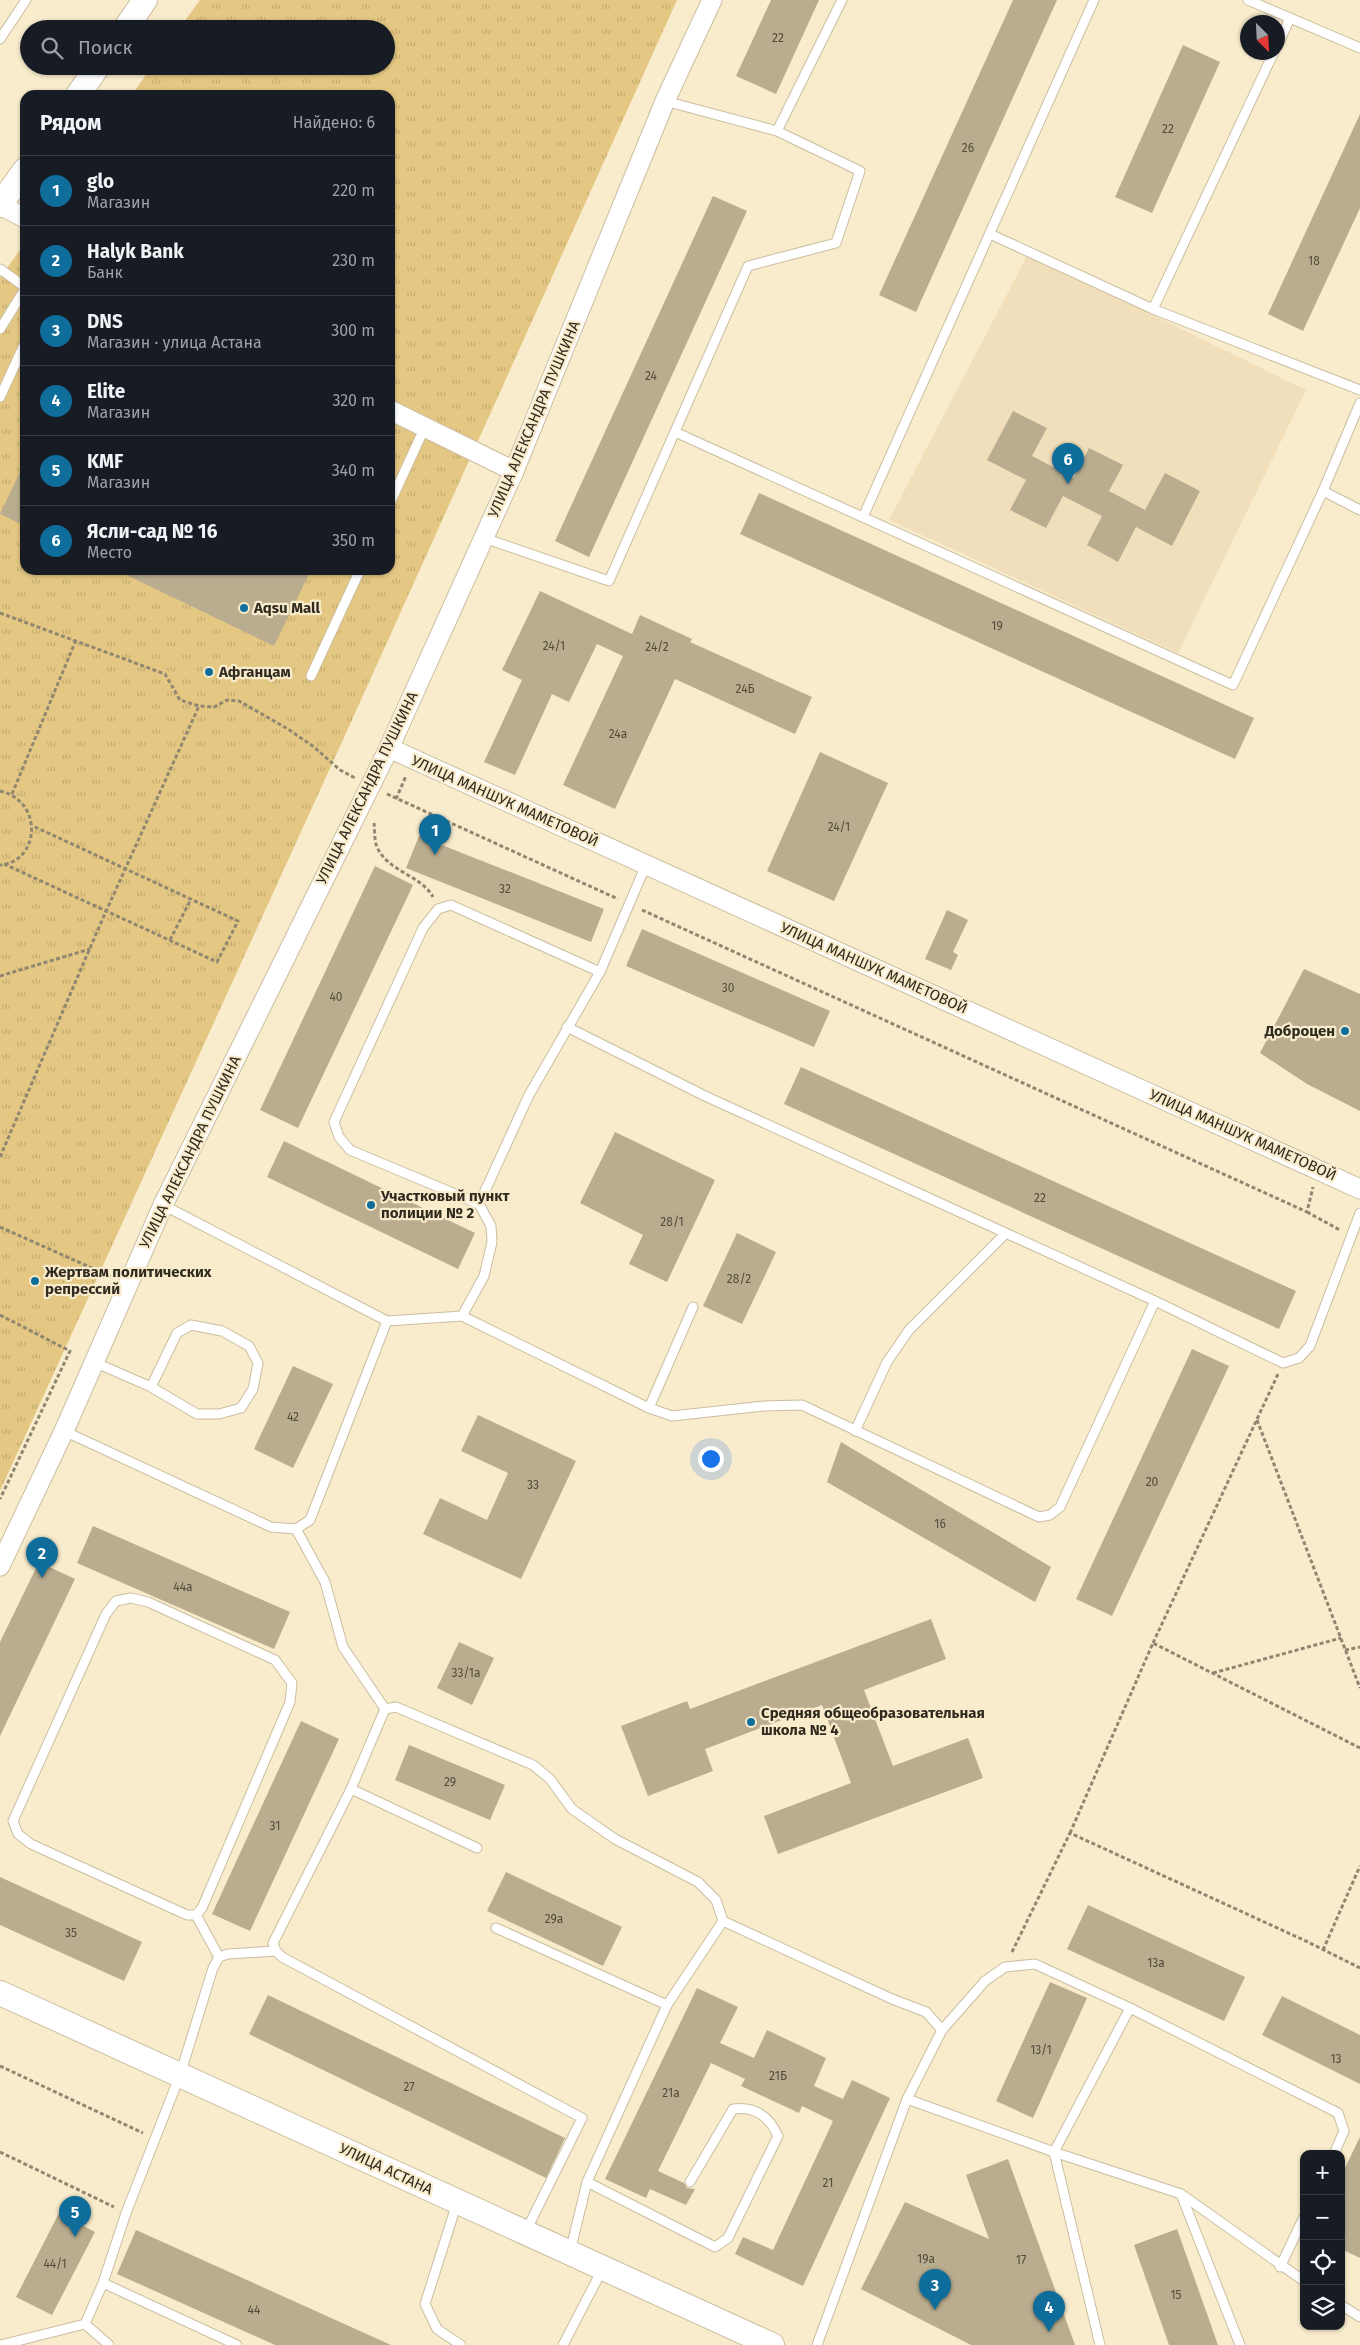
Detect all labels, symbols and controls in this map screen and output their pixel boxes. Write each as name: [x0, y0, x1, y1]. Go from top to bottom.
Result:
north arrow: [1240, 15, 1285, 60]
search box: [20, 20, 395, 75]
house number: 22: [772, 31, 784, 45]
icon: search: [38, 34, 66, 62]
text: Поиск: [78, 36, 132, 59]
text: Рядом: [40, 110, 101, 136]
text: Найдено: 6: [293, 113, 375, 132]
house number: 22: [1162, 122, 1174, 136]
house number: 26: [962, 141, 974, 155]
text: glo: [87, 170, 114, 193]
text: 1: [52, 181, 60, 200]
text: 220 m: [332, 181, 375, 200]
text: Магазин: [87, 193, 150, 212]
text: Halyk Bank: [87, 240, 184, 263]
text: 2: [52, 251, 60, 270]
text: 230 m: [332, 251, 375, 270]
house number: 18: [1308, 254, 1320, 268]
text: Банк: [87, 263, 123, 282]
text: DNS: [87, 310, 123, 333]
street label: УЛИЦА АЛЕКСАНДРА ПУШКИНА: [484, 317, 584, 520]
text: 3: [52, 321, 60, 340]
text: 300 m: [331, 321, 375, 340]
text: Магазин · улица Астана: [87, 333, 262, 352]
house number: 24: [645, 369, 658, 383]
text: Elite: [87, 380, 125, 403]
text: 4: [51, 391, 61, 410]
text: 320 m: [332, 391, 375, 410]
text: Магазин: [87, 403, 150, 422]
pin: 6: [1052, 443, 1084, 484]
text: KMF: [87, 450, 123, 473]
text: 5: [52, 461, 60, 480]
text: 340 m: [332, 461, 375, 480]
text: Магазин: [87, 473, 150, 492]
text: Ясли-сад № 16: [87, 520, 217, 543]
text: 6: [51, 531, 61, 550]
text: 350 m: [332, 531, 375, 550]
text: Место: [87, 543, 132, 562]
place label: Аqsu Mall: [253, 599, 321, 617]
marker: Аqsu Mall: [238, 602, 250, 614]
house number: 19: [991, 619, 1003, 633]
house number: 24/1: [543, 639, 565, 653]
house number: 24/2: [645, 640, 669, 654]
place label: Афганцам: [218, 663, 291, 681]
marker: Афганцам: [203, 666, 215, 678]
house number: 24Б: [736, 682, 755, 696]
street label: УЛИЦА АЛЕКСАНДРА ПУШКИНА: [312, 688, 422, 887]
house number: 24а: [609, 727, 627, 741]
street label: УЛИЦА МАНШУК МАМЕТОВОЙ: [409, 751, 601, 851]
pin: 1: [419, 814, 451, 855]
house number: 24/1: [828, 820, 850, 834]
house number: 32: [499, 882, 511, 896]
street label: УЛИЦА МАНШУК МАМЕТОВОЙ: [778, 918, 970, 1018]
house number: 30: [722, 981, 735, 995]
house number: 40: [329, 990, 343, 1004]
place label: Доброцен: [1264, 1022, 1335, 1040]
marker: Доброцен: [1339, 1025, 1351, 1037]
street label: УЛИЦА АЛЕКСАНДРА ПУШКИНА: [135, 1052, 245, 1251]
street label: УЛИЦА МАНШУК МАМЕТОВОЙ: [1147, 1085, 1339, 1185]
place label: Участковый пункт полиции № 2: [380, 1187, 510, 1222]
house number: 22: [1034, 1191, 1046, 1205]
marker: Участковый пункт полиции № 2: [365, 1199, 377, 1211]
house number: 28/1: [660, 1215, 684, 1229]
place label: Жертвам политических репрессий: [44, 1263, 212, 1298]
house number: 28/2: [727, 1272, 751, 1286]
marker: Жертвам политических репрессий: [29, 1275, 41, 1287]
house number: 42: [287, 1410, 299, 1424]
your location: [698, 1446, 724, 1472]
house number: 20: [1146, 1475, 1159, 1489]
house number: 33: [527, 1478, 539, 1492]
house number: 16: [934, 1517, 946, 1531]
pin: 2: [26, 1537, 58, 1578]
house number: 44а: [173, 1580, 193, 1594]
house number: 33/1а: [452, 1666, 480, 1680]
place label: Средняя общеобразовательная школа № 4: [761, 1704, 985, 1739]
marker: Средняя общеобразовательная школа № 4: [745, 1716, 757, 1728]
house number: 29: [444, 1775, 456, 1789]
house number: 31: [270, 1819, 280, 1833]
house number: 29а: [545, 1912, 563, 1926]
house number: 35: [65, 1926, 77, 1940]
house number: 13а: [1147, 1956, 1165, 1970]
house number: 13/1: [1030, 2043, 1052, 2057]
house number: 13: [1330, 2052, 1342, 2066]
house number: 21Б: [769, 2069, 787, 2083]
house number: 27: [403, 2080, 415, 2094]
house number: 21а: [662, 2086, 680, 2100]
street label: УЛИЦА АСТАНА: [336, 2139, 436, 2199]
map controls: [1300, 2150, 1345, 2330]
button: +: [1300, 2150, 1345, 2195]
house number: 21: [823, 2176, 833, 2190]
button: −: [1300, 2195, 1345, 2240]
pin: 5: [59, 2196, 91, 2237]
button: locate: [1300, 2240, 1345, 2285]
house number: 19а: [917, 2252, 935, 2266]
house number: 17: [1016, 2253, 1026, 2267]
house number: 44/1: [43, 2257, 67, 2271]
pin: 3: [919, 2269, 951, 2310]
button: layers: [1300, 2285, 1345, 2330]
house number: 15: [1170, 2288, 1182, 2302]
pin: 4: [1033, 2291, 1065, 2332]
house number: 44: [248, 2303, 261, 2317]

